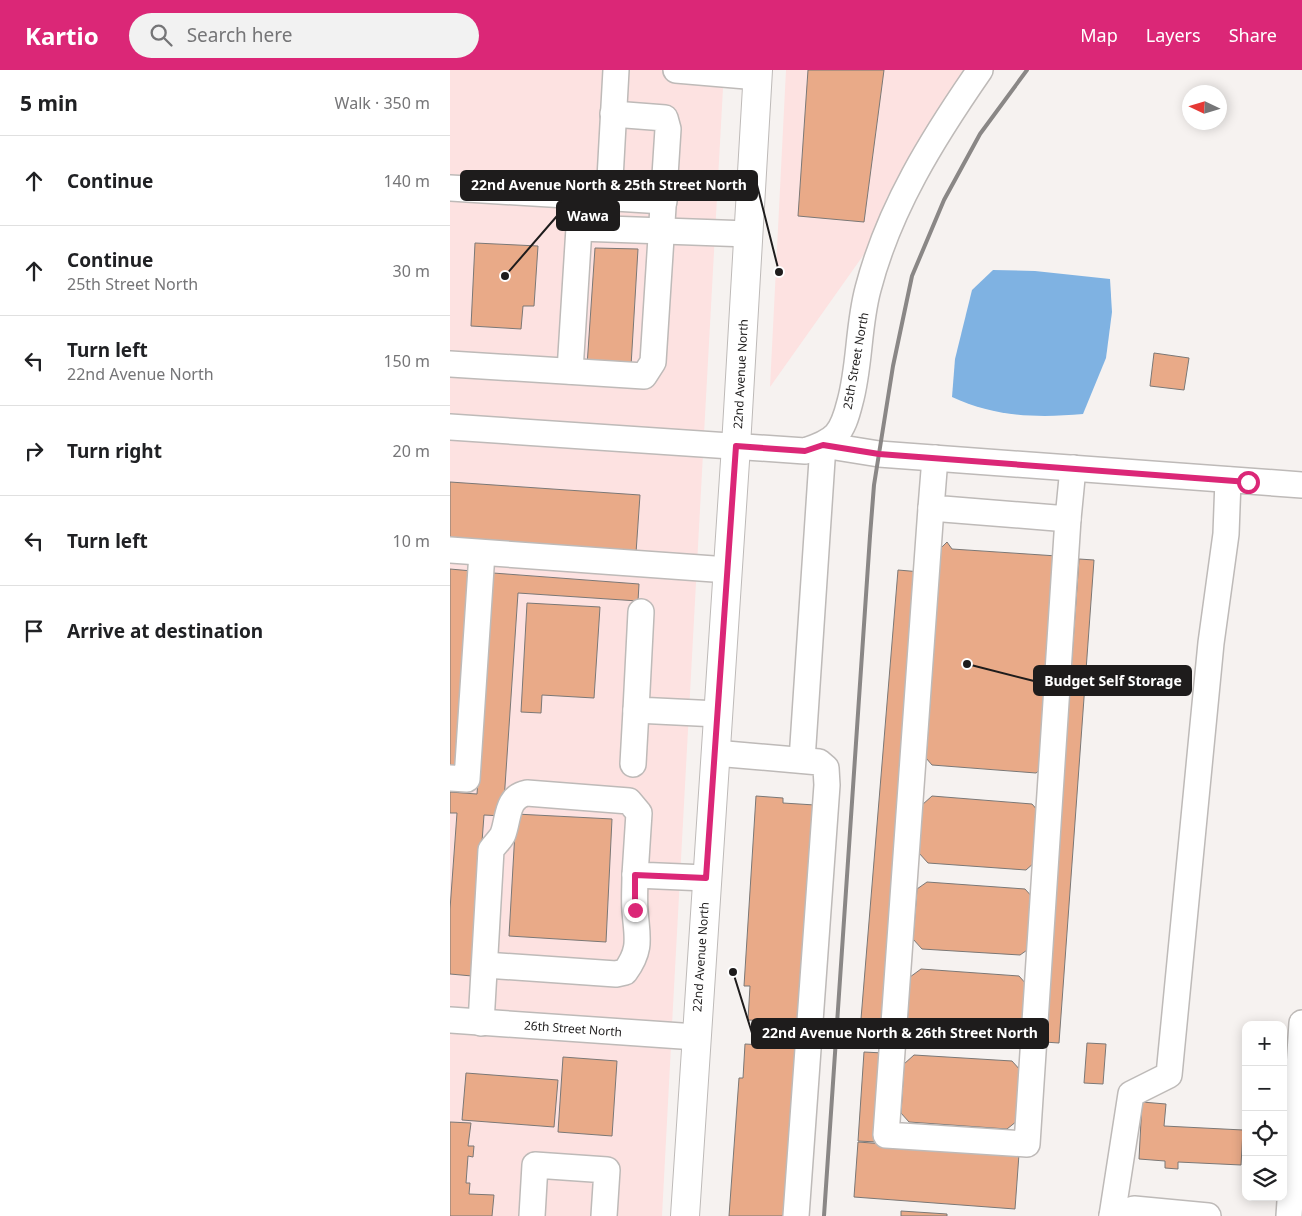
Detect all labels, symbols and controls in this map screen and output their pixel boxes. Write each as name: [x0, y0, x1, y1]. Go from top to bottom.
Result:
search box: [129, 13, 479, 58]
text: Kartio: [25, 19, 99, 52]
icon: search: [147, 21, 175, 49]
text: Search here: [187, 22, 292, 48]
text: Map: [1080, 23, 1118, 47]
text: Layers: [1146, 23, 1201, 47]
text: Share: [1229, 23, 1277, 47]
north arrow: [1182, 85, 1227, 130]
text: 5 min: [20, 89, 78, 117]
text: Walk · 350 m: [335, 92, 430, 114]
icon: ahead: [20, 167, 48, 195]
text: Continue: [67, 168, 153, 194]
text: 140 m: [383, 170, 430, 192]
callout: 22nd Avenue North & 25th Street North: [461, 171, 757, 200]
text: 22nd Avenue North & 25th Street North: [471, 175, 747, 194]
callout: Wawa: [557, 201, 619, 230]
text: Wawa: [567, 206, 609, 225]
text: Continue: [67, 247, 153, 273]
icon: ahead: [20, 257, 48, 285]
text: 30 m: [393, 260, 430, 282]
text: 25th Street North: [67, 273, 198, 295]
street label: 25th Street North: [839, 311, 872, 411]
street label: 22nd Avenue North: [729, 319, 752, 429]
text: Turn left: [67, 337, 148, 363]
icon: left: [20, 347, 48, 375]
text: 150 m: [383, 350, 430, 372]
text: 22nd Avenue North: [67, 363, 214, 385]
icon: right: [20, 437, 48, 465]
text: Turn right: [67, 438, 162, 464]
text: 20 m: [393, 440, 430, 462]
route start: [1237, 471, 1260, 494]
icon: left: [20, 527, 48, 555]
text: Turn left: [67, 528, 148, 554]
text: 10 m: [393, 530, 430, 552]
icon: arrive: [20, 617, 48, 645]
text: Arrive at destination: [67, 618, 263, 644]
callout: Budget Self Storage: [1034, 666, 1191, 695]
text: Budget Self Storage: [1044, 671, 1182, 690]
route end: [624, 899, 647, 922]
street label: 22nd Avenue North: [688, 902, 713, 1012]
street label: 26th Street North: [523, 1017, 623, 1040]
callout: 22nd Avenue North & 26th Street North: [752, 1019, 1048, 1048]
map controls: [1242, 1021, 1287, 1201]
button: +: [1242, 1021, 1287, 1066]
text: 22nd Avenue North & 26th Street North: [762, 1023, 1038, 1042]
button: −: [1242, 1066, 1287, 1111]
button: locate: [1242, 1111, 1287, 1156]
button: layers: [1242, 1156, 1287, 1201]

